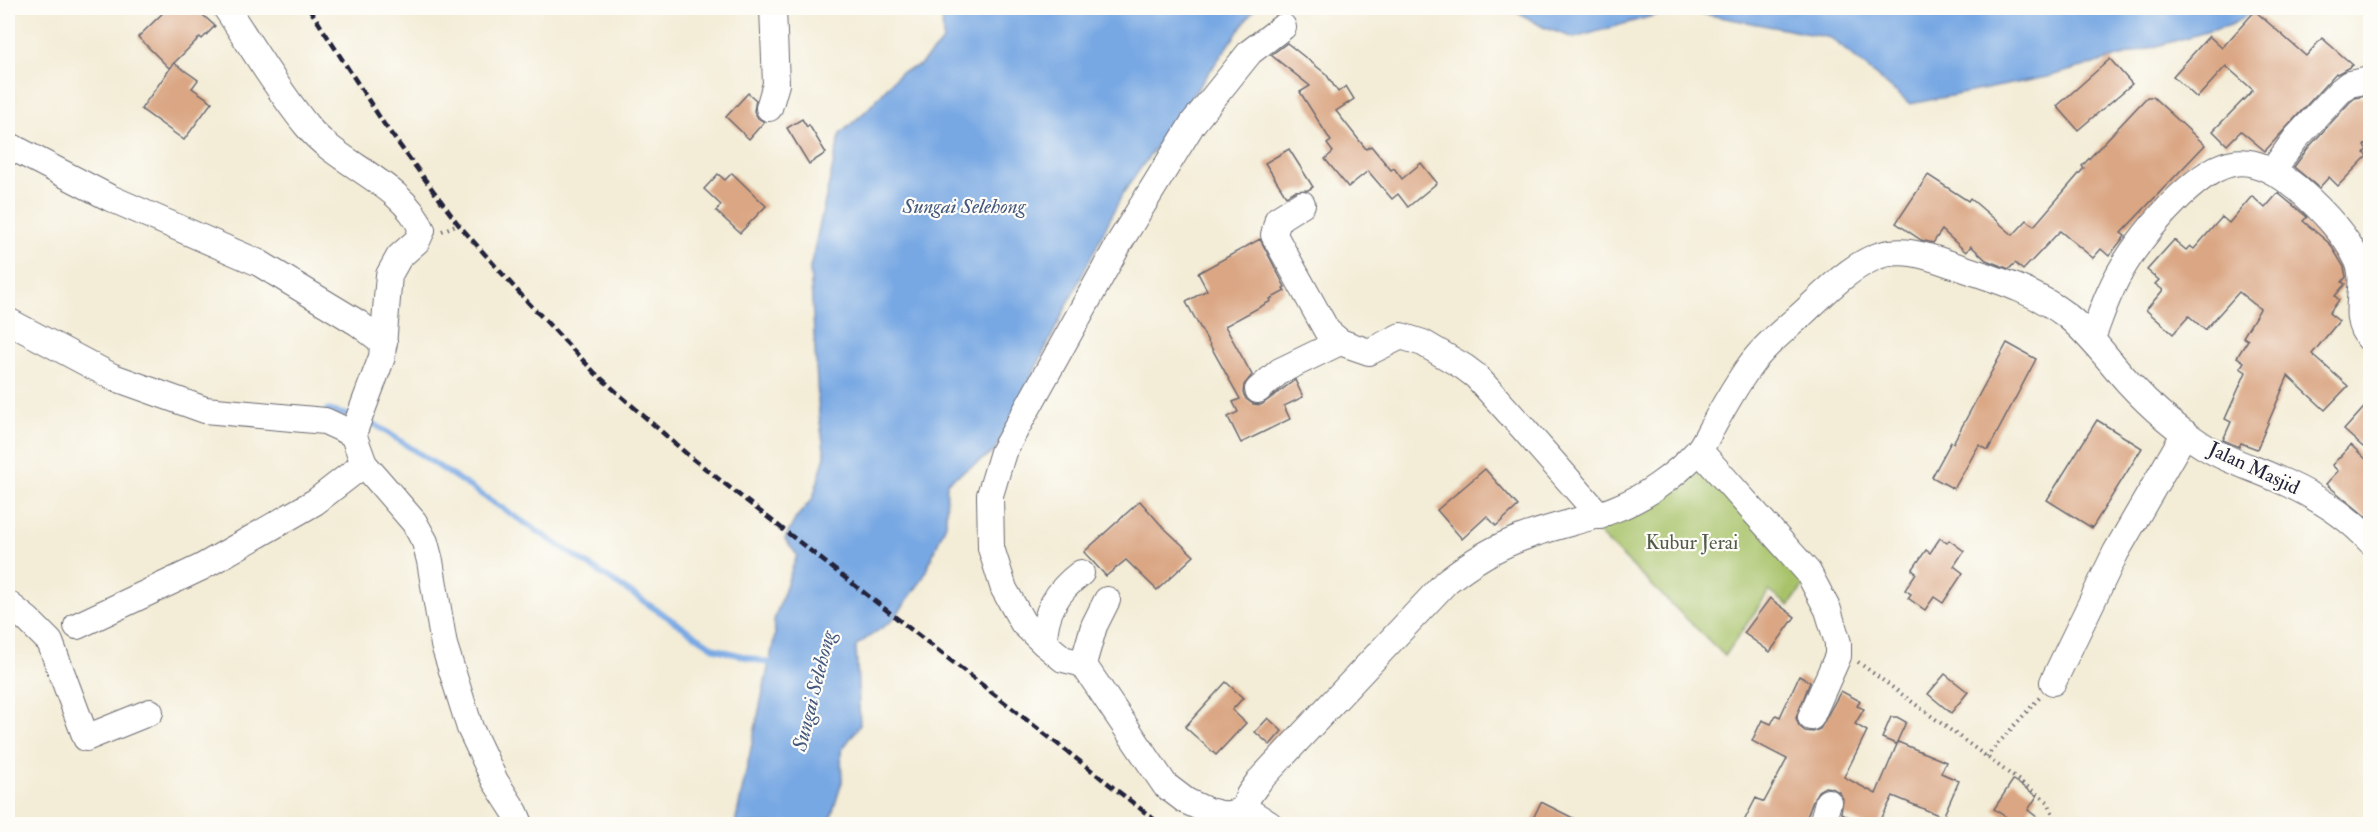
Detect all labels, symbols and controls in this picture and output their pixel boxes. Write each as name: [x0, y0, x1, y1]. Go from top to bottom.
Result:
water label: Sungai Selehong: [901, 193, 1027, 220]
street label: Jalan Masjid: [2204, 436, 2304, 500]
park label: Kubur Jerai: [1646, 530, 1738, 555]
water label: Sungai Selehong: [786, 627, 842, 755]

